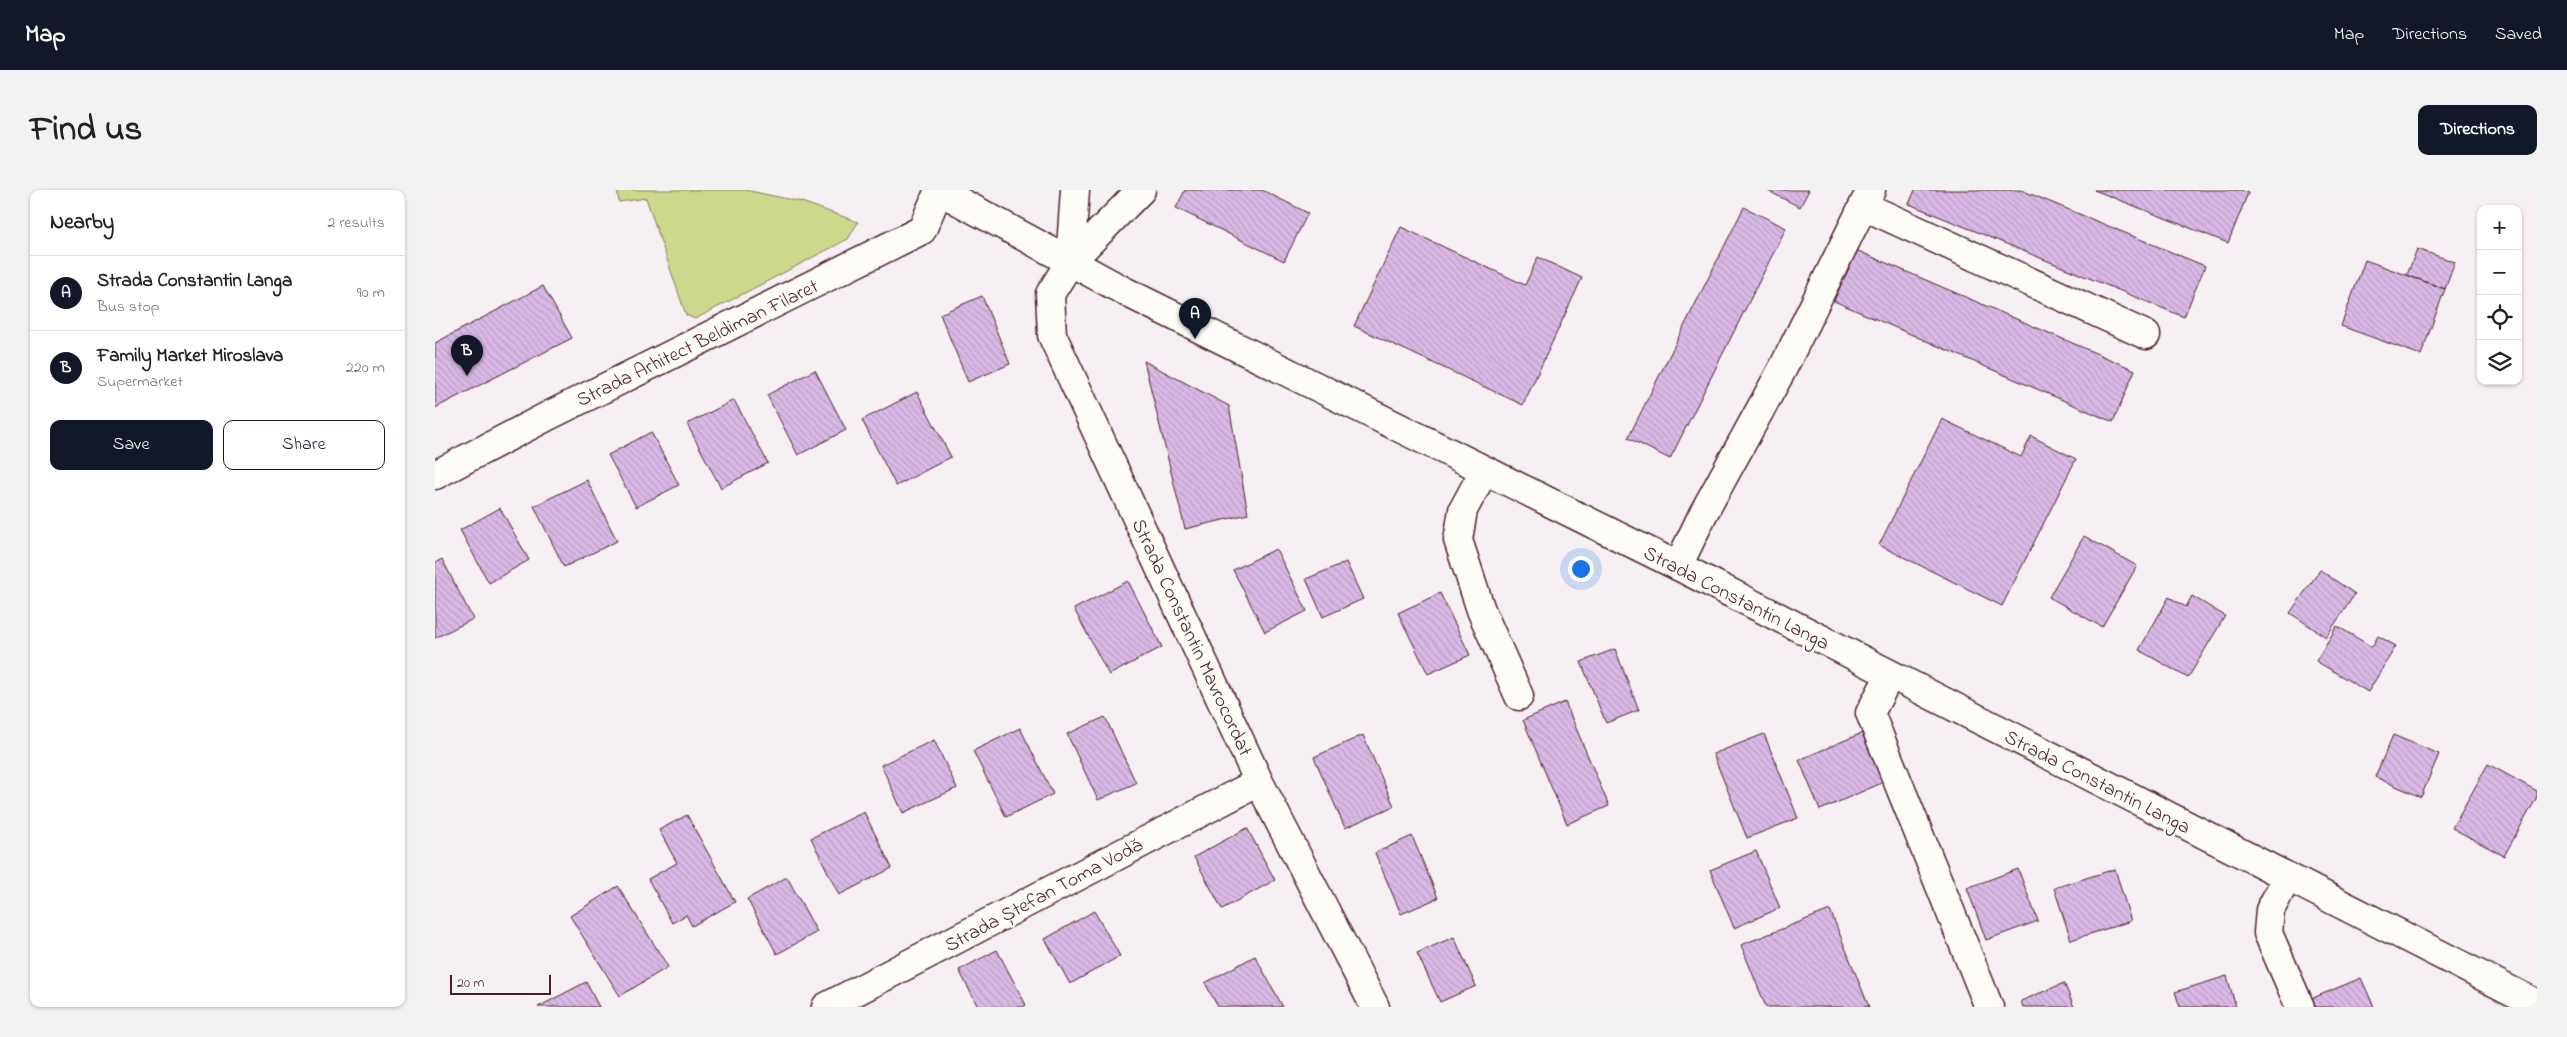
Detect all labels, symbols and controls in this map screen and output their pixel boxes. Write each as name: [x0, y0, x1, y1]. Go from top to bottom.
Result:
text: Map: [25, 18, 66, 53]
text: Map: [2334, 22, 2364, 48]
text: Directions: [2392, 22, 2467, 48]
text: Saved: [2495, 22, 2542, 48]
text: Find us: [30, 105, 142, 156]
button: Directions: [2418, 105, 2537, 155]
map controls: [2477, 205, 2522, 385]
button: +: [2477, 205, 2522, 250]
text: Nearby: [50, 208, 114, 238]
text: 2 results: [327, 211, 385, 235]
button: −: [2477, 250, 2522, 295]
text: Strada Constantin Langa: [97, 268, 292, 295]
street label: Strada Arhitect Beldiman Filaret: [572, 273, 824, 416]
text: A: [61, 281, 71, 305]
text: 90 m: [357, 281, 385, 305]
text: Bus stop: [97, 295, 160, 319]
button: locate: [2477, 295, 2522, 340]
pin: A: [1179, 298, 1211, 339]
pin: B: [451, 335, 483, 376]
button: layers: [2477, 340, 2522, 385]
text: Family Market Miroslava: [97, 343, 283, 370]
text: B: [61, 356, 71, 380]
text: 220 m: [346, 356, 385, 380]
text: Supermarket: [97, 370, 183, 394]
button: Save: [50, 420, 213, 470]
button: Share: [223, 420, 385, 470]
street label: Strada Constantin Mavrocordat: [1123, 515, 1259, 762]
street label: Strada Constantin Langa: [1637, 540, 1834, 660]
your location: [1568, 556, 1594, 582]
street label: Strada Constantin Langa: [1998, 724, 2195, 844]
street label: Strada Ștefan Toma Vodă: [940, 832, 1148, 961]
scale bar: [450, 972, 551, 995]
text: 20 m: [457, 973, 484, 994]

